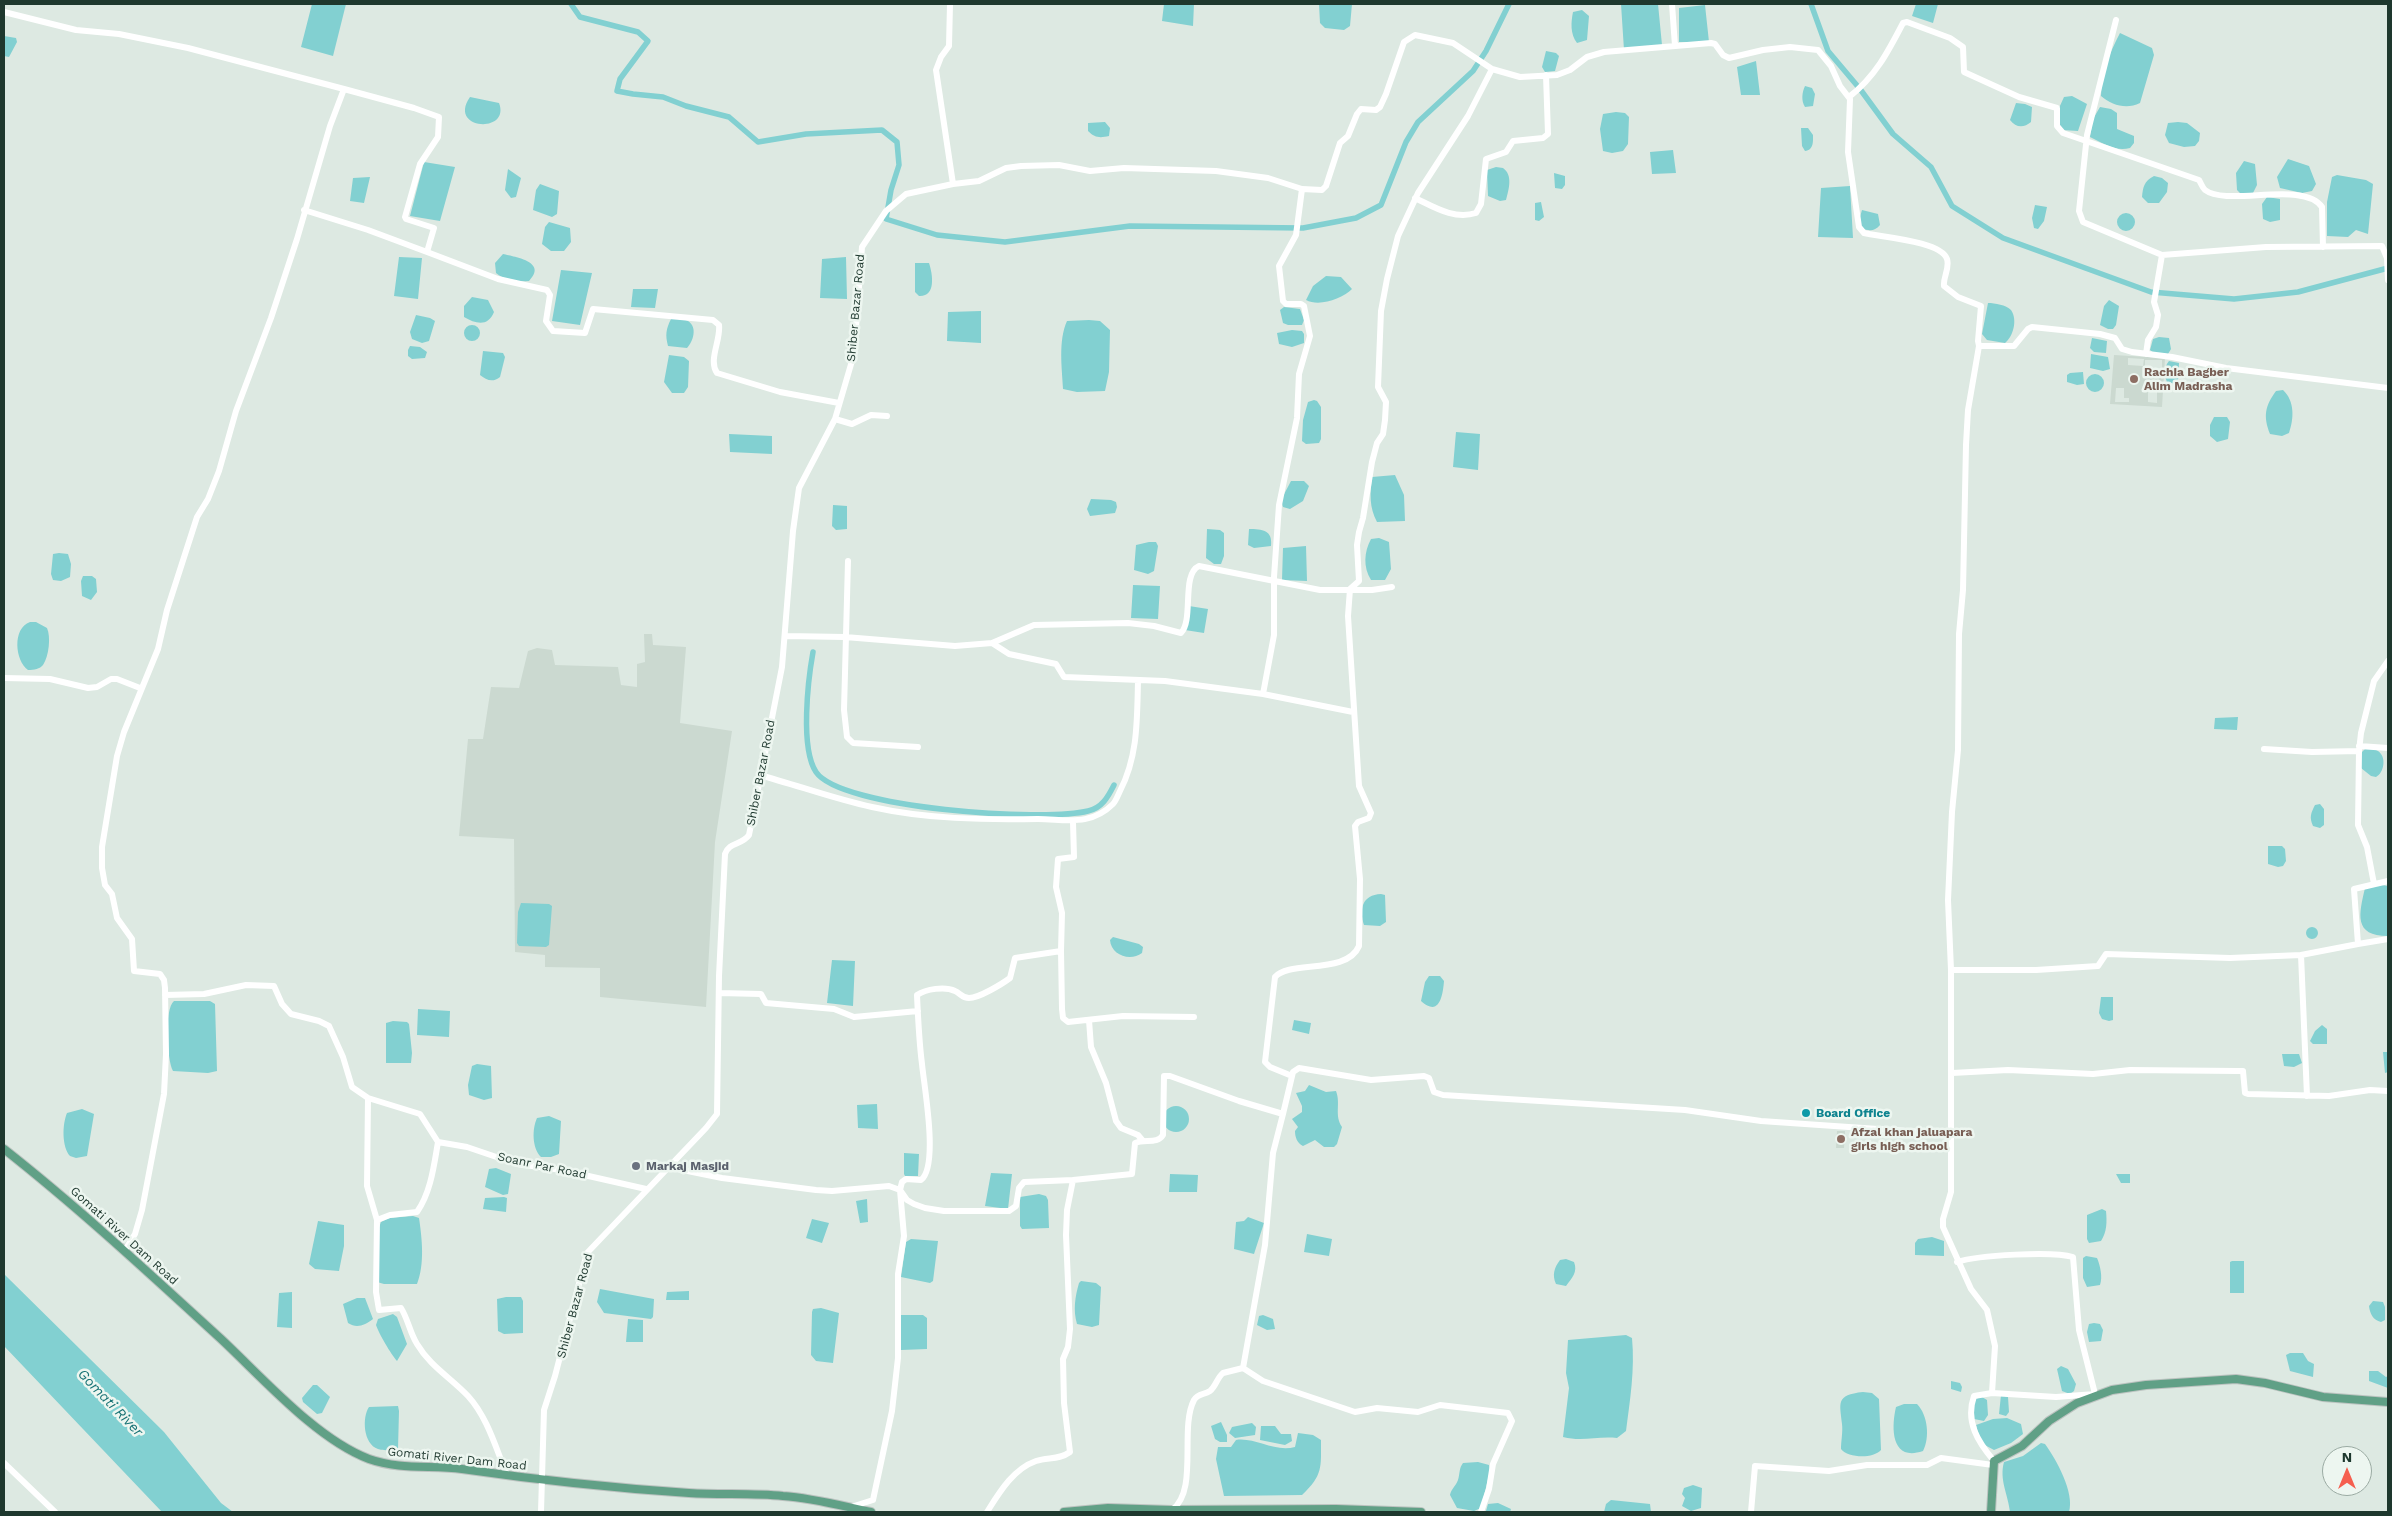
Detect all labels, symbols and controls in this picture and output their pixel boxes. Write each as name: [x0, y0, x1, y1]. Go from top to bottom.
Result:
street label: Shiber Bazar Road: [844, 254, 868, 362]
place label: Rachia Bagber Alim Madrasha: [2144, 365, 2232, 393]
marker: Rachia Bagber Alim Madrasha: [2128, 373, 2140, 385]
street label: Shiber Bazar Road: [744, 719, 778, 827]
place label: Board Office: [1816, 1106, 1890, 1120]
marker: Board Office: [1800, 1107, 1812, 1119]
place label: Afzal khan jaluapara girls high school: [1851, 1125, 1972, 1153]
marker: Afzal khan jaluapara girls high school: [1835, 1133, 1847, 1145]
street label: Soanr Par Road: [496, 1150, 588, 1182]
place label: Markaj Masjid: [646, 1159, 729, 1173]
marker: Markaj Masjid: [630, 1160, 642, 1172]
street label: Gomati River Dam Road: [67, 1184, 181, 1288]
street label: Shiber Bazar Road: [554, 1252, 596, 1360]
water label: Gomati River: [74, 1366, 146, 1440]
street label: Gomati River Dam Road: [387, 1445, 527, 1473]
north arrow: [2322, 1446, 2372, 1496]
text: N: [2342, 1449, 2352, 1465]

